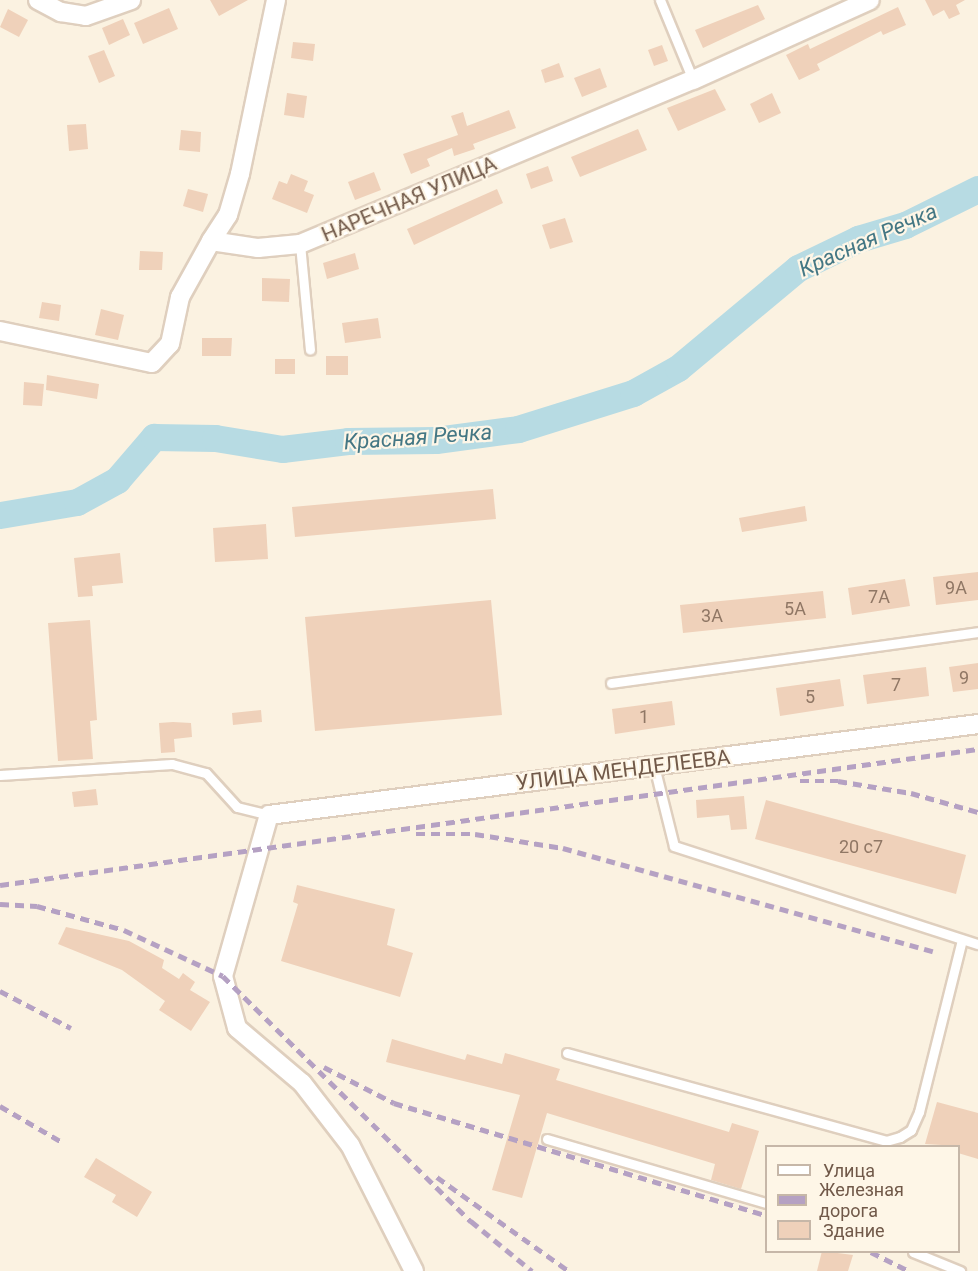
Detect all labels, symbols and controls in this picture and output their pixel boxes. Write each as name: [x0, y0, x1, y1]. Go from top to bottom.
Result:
street label: НАРЕЧНАЯ УЛИЦА: [318, 151, 500, 247]
water label: Красная Речка: [795, 198, 941, 282]
water label: Красная Речка: [343, 419, 493, 455]
house number: 9А: [945, 577, 967, 599]
house number: 7А: [868, 586, 890, 608]
house number: 5А: [784, 598, 806, 620]
house number: 3А: [701, 605, 723, 627]
house number: 9: [959, 667, 969, 689]
house number: 7: [891, 674, 901, 696]
house number: 5: [805, 686, 815, 708]
house number: 1: [639, 706, 649, 728]
street label: УЛИЦА МЕНДЕЛЕЕВА: [514, 744, 732, 796]
house number: 20 с7: [839, 836, 883, 858]
legend: [765, 1145, 960, 1253]
text: Улица: [823, 1160, 875, 1181]
text: Железная дорога: [819, 1179, 904, 1221]
text: Здание: [823, 1220, 885, 1241]

